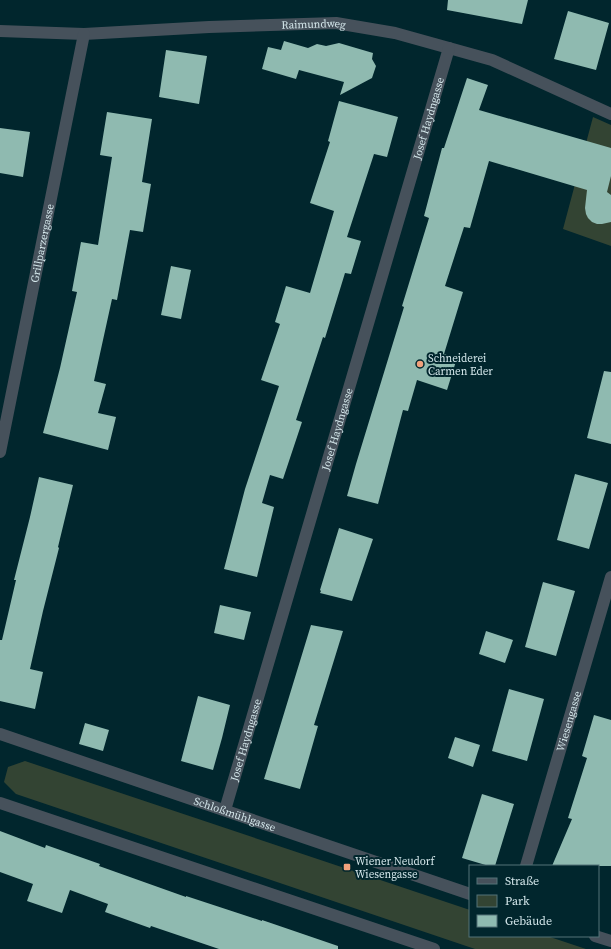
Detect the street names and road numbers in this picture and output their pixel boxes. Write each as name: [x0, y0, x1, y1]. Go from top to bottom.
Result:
street label: Raimundweg: [281, 16, 347, 33]
street label: Josef Haydngasse: [409, 75, 448, 162]
street label: Grillparzergasse: [27, 202, 58, 284]
street label: Josef Haydngasse: [318, 386, 357, 473]
street label: Wiesengasse: [553, 689, 585, 753]
street label: Josef Haydngasse: [227, 697, 265, 784]
street label: Schloßmühlgasse: [192, 793, 278, 835]

